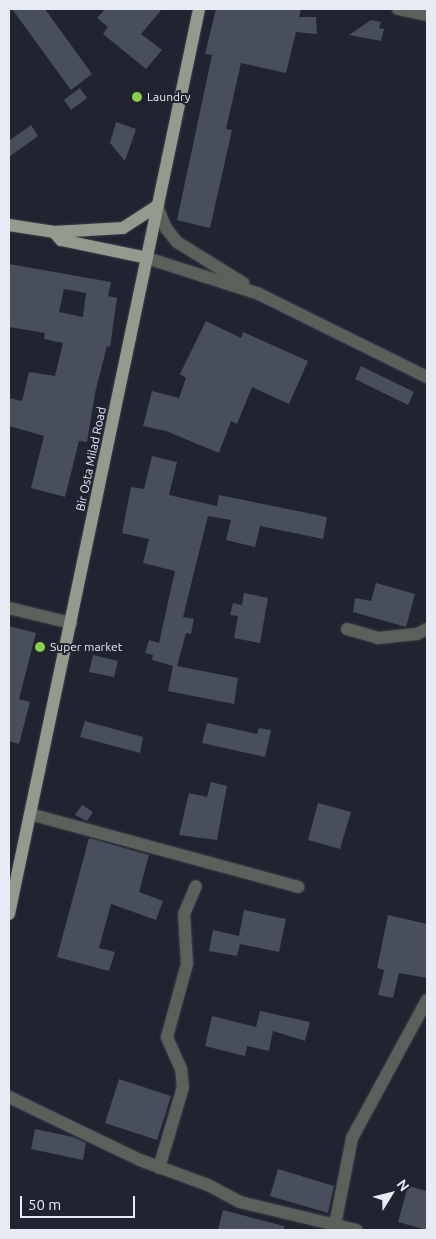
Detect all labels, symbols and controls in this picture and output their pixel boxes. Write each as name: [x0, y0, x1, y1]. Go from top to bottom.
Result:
place label: Laundry: [147, 90, 191, 104]
marker: Laundry: [131, 91, 143, 103]
street label: Bir Osta Milad Road: [73, 406, 109, 512]
place label: Super market: [50, 640, 122, 654]
marker: Super market: [34, 641, 46, 653]
north arrow: [366, 1169, 416, 1219]
text: N: [394, 1176, 413, 1194]
scale bar: [22, 1186, 138, 1218]
text: 50 m: [28, 1196, 61, 1213]

